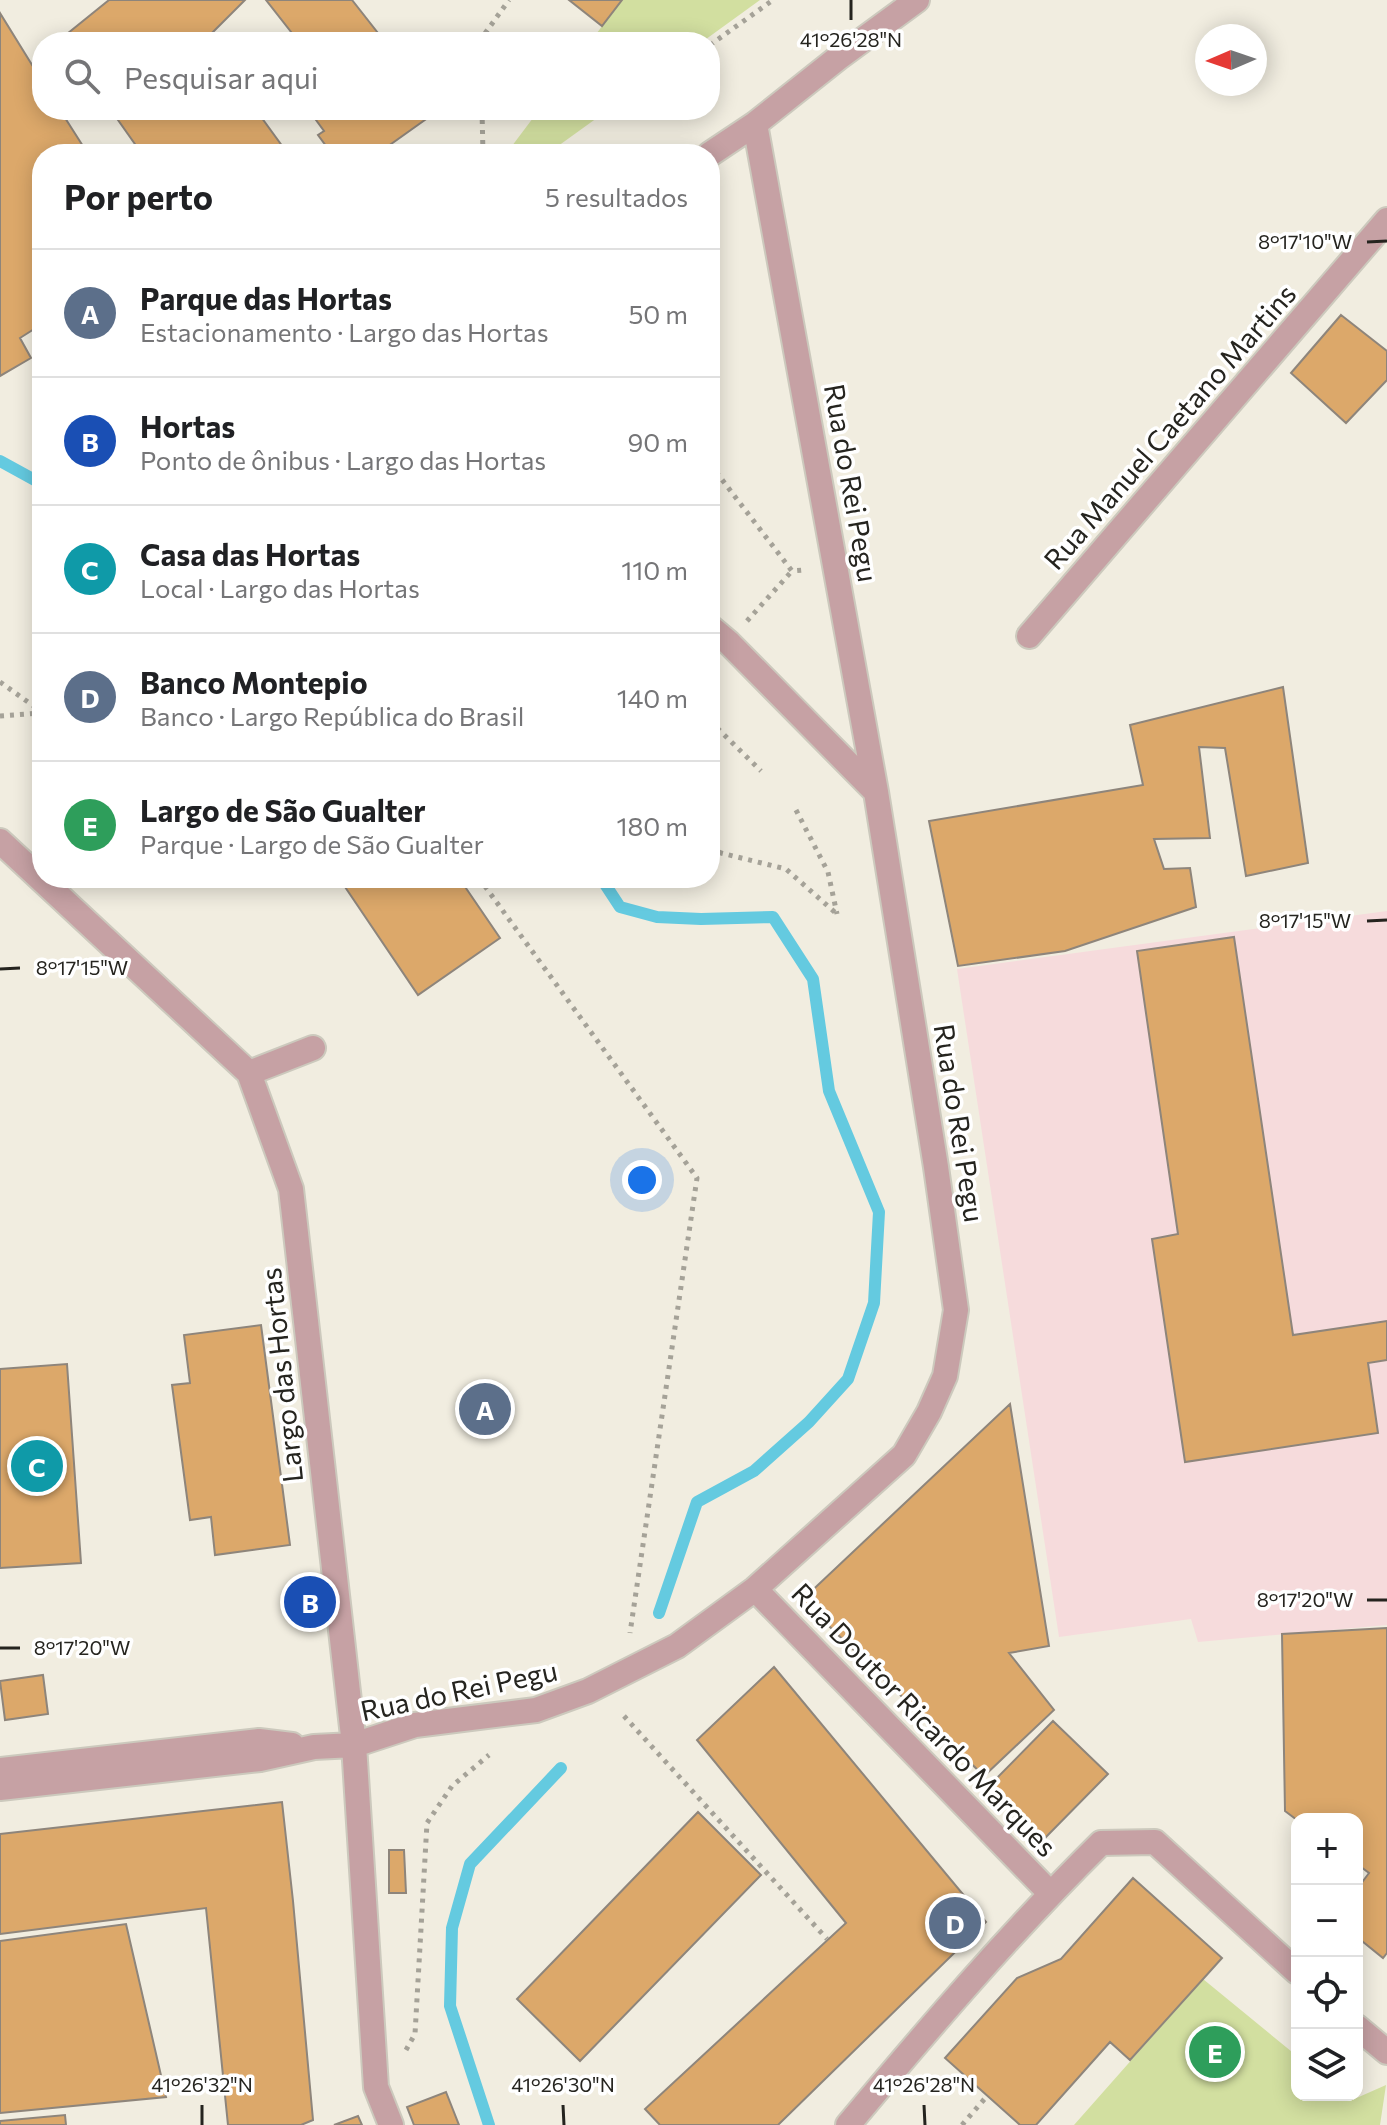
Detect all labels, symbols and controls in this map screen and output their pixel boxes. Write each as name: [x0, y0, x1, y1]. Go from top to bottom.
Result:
north arrow: [1195, 24, 1267, 96]
text: 41°26'28"N: [800, 27, 902, 51]
search box: [32, 32, 720, 120]
icon: search: [60, 54, 104, 98]
text: Pesquisar aqui: [124, 58, 319, 95]
text: Por perto: [64, 175, 213, 217]
text: 5 resultados: [545, 181, 688, 212]
text: 8°17'10"W: [1258, 229, 1352, 253]
street label: Rua Manuel Caetano Martins: [1036, 277, 1302, 576]
text: Parque das Hortas: [140, 279, 392, 316]
text: A: [81, 298, 99, 329]
text: 50 m: [628, 298, 688, 329]
text: Estacionamento · Largo das Hortas: [140, 316, 548, 347]
street label: Rua do Rei Pegu: [818, 381, 886, 584]
text: Hortas: [140, 407, 235, 444]
text: B: [81, 426, 99, 457]
text: 90 m: [628, 426, 688, 457]
text: Ponto de ônibus · Largo das Hortas: [140, 444, 546, 475]
text: Casa das Hortas: [140, 535, 360, 572]
text: C: [81, 554, 99, 585]
text: 110 m: [621, 554, 688, 585]
text: Local · Largo das Hortas: [140, 572, 420, 603]
text: Banco Montepio: [140, 663, 368, 700]
text: D: [80, 682, 100, 713]
text: 140 m: [617, 682, 688, 713]
text: Banco · Largo República do Brasil: [140, 700, 524, 731]
text: Largo de São Gualter: [140, 791, 426, 828]
text: E: [82, 810, 98, 841]
text: 180 m: [616, 810, 688, 841]
text: Parque · Largo de São Gualter: [140, 828, 484, 859]
text: 8°17'15"W: [1259, 908, 1351, 932]
text: 8°17'15"W: [36, 955, 128, 979]
street label: Rua do Rei Pegu: [928, 1021, 992, 1224]
your location: [622, 1160, 662, 1200]
street label: Largo das Hortas: [253, 1266, 309, 1484]
pin: A: [459, 1379, 511, 1439]
pin: C: [11, 1436, 63, 1496]
pin: B: [284, 1572, 336, 1632]
street label: Rua Doutor Ricardo Marques: [785, 1576, 1064, 1863]
text: 8°17'20"W: [1257, 1587, 1353, 1611]
text: 8°17'20"W: [34, 1635, 130, 1659]
street label: Rua do Rei Pegu: [357, 1653, 560, 1727]
map controls: [1291, 1813, 1363, 2101]
button: +: [1291, 1813, 1363, 1885]
button: −: [1291, 1885, 1363, 1957]
pin: D: [929, 1893, 981, 1953]
button: locate: [1291, 1957, 1363, 2029]
pin: E: [1189, 2022, 1241, 2082]
button: layers: [1291, 2029, 1363, 2101]
text: 41°26'32"N: [151, 2072, 253, 2096]
text: 41°26'30"N: [511, 2072, 615, 2096]
text: 41°26'28"N: [873, 2072, 975, 2096]

